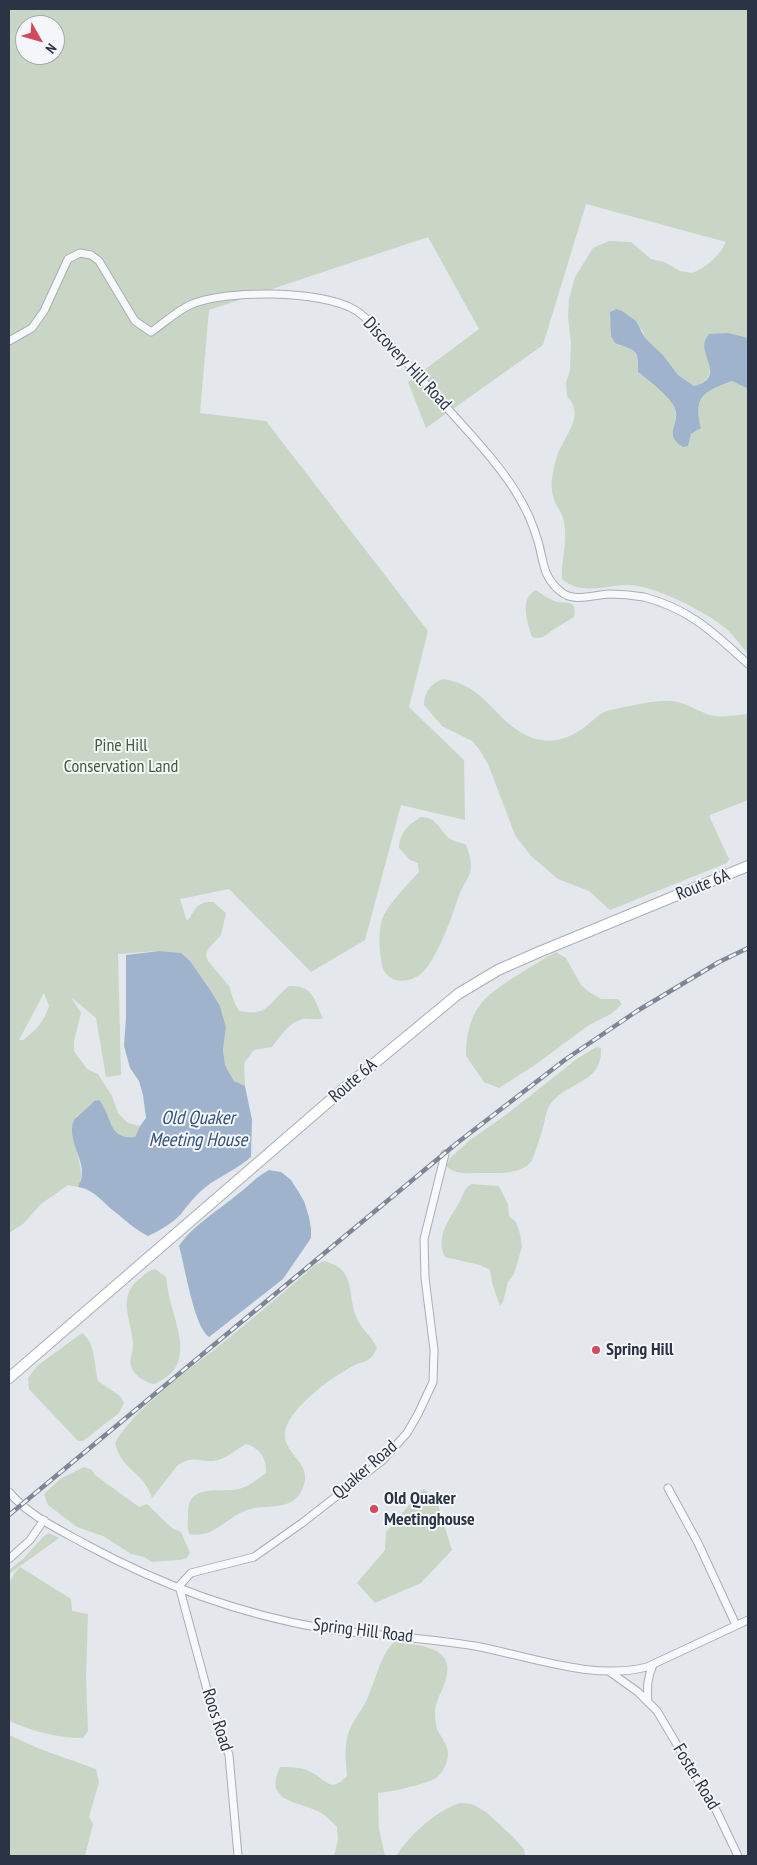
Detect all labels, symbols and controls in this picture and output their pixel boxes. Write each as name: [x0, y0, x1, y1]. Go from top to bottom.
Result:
north arrow: [15, 15, 65, 65]
text: N: [42, 40, 60, 57]
street label: Discovery Hill Road: [358, 313, 456, 415]
park label: Pine Hill Conservation Land: [64, 735, 178, 778]
street label: Route 6A: [673, 864, 733, 906]
street label: Route 6A: [325, 1054, 381, 1108]
water label: Old Quaker Meeting House: [149, 1108, 247, 1152]
place label: Spring Hill: [606, 1339, 673, 1361]
marker: Spring Hill: [590, 1344, 602, 1356]
street label: Quaker Road: [328, 1436, 402, 1504]
place label: Old Quaker Meetinghouse: [384, 1488, 475, 1530]
marker: Old Quaker Meetinghouse: [368, 1503, 380, 1515]
street label: Spring Hill Road: [312, 1614, 414, 1648]
street label: Roos Road: [197, 1686, 237, 1754]
street label: Foster Road: [668, 1740, 724, 1814]

